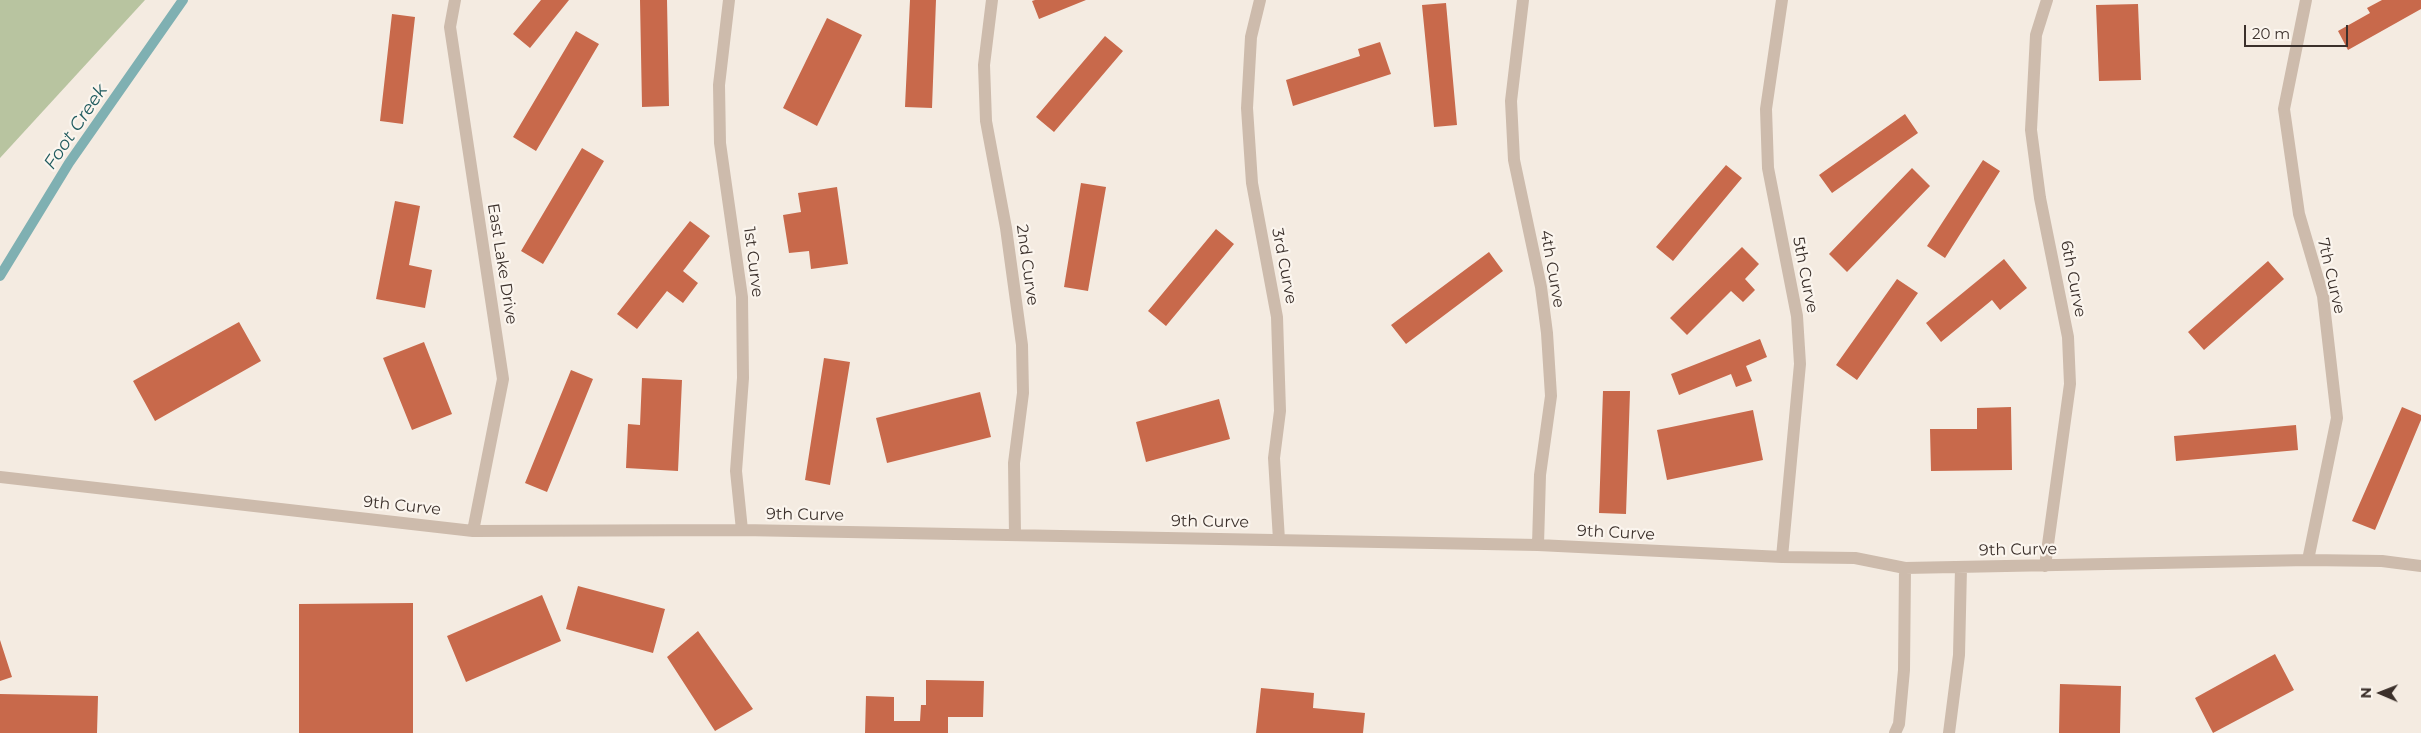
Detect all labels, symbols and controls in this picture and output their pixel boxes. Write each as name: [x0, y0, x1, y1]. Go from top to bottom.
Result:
scale bar: [2246, 15, 2350, 47]
text: 20 m: [2252, 24, 2290, 43]
water label: Foot Creek: [40, 80, 112, 174]
street label: East Lake Drive: [483, 202, 521, 326]
street label: 2nd Curve: [1012, 223, 1042, 307]
street label: 1st Curve: [739, 226, 767, 298]
street label: 3rd Curve: [1267, 226, 1301, 306]
street label: 4th Curve: [1536, 229, 1568, 309]
street label: 5th Curve: [1788, 235, 1822, 315]
street label: 7th Curve: [2313, 236, 2349, 316]
street label: 6th Curve: [2056, 239, 2090, 319]
street label: 9th Curve: [362, 492, 442, 520]
street label: 9th Curve: [766, 505, 844, 525]
street label: 9th Curve: [1171, 512, 1249, 532]
street label: 9th Curve: [1577, 521, 1655, 545]
street label: 9th Curve: [1979, 540, 2057, 560]
north arrow: [2356, 668, 2406, 718]
text: N: [2357, 687, 2375, 699]

